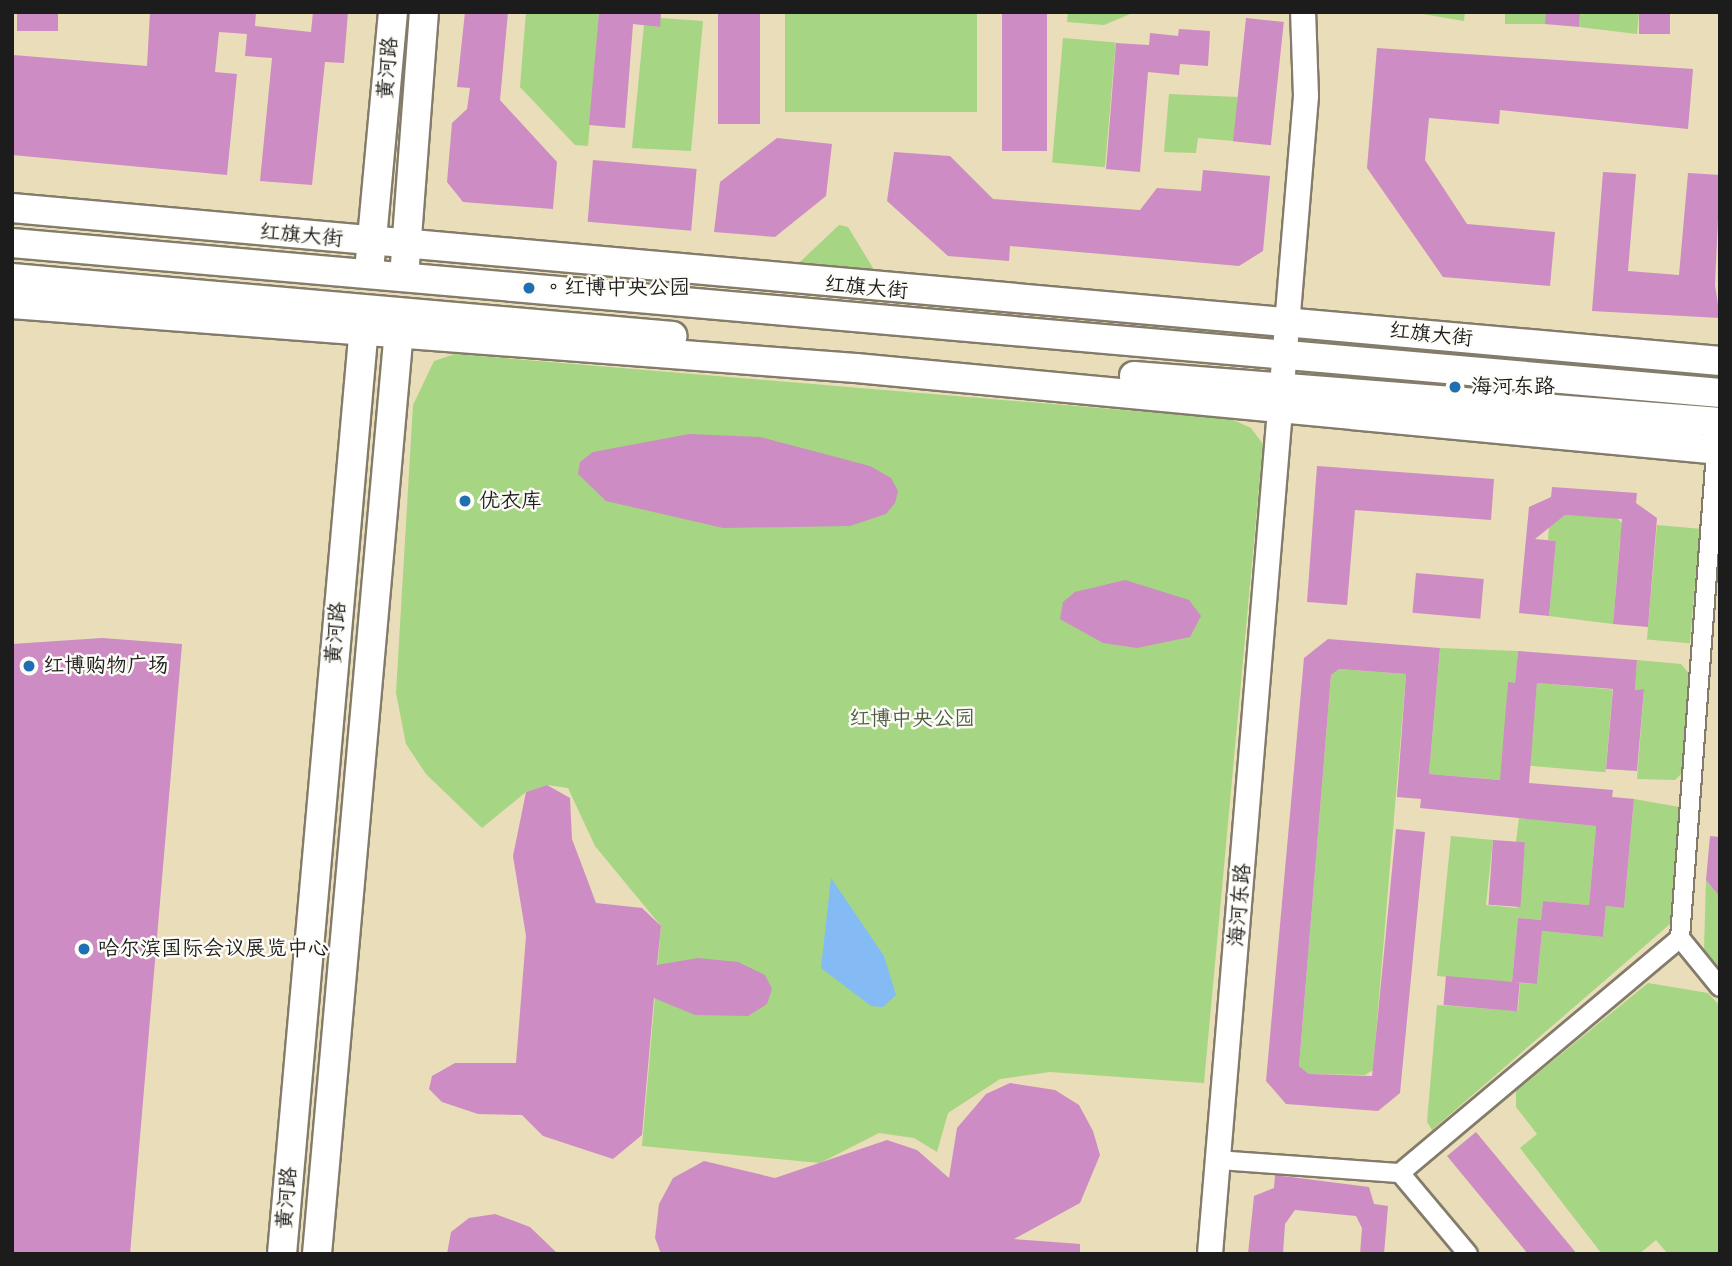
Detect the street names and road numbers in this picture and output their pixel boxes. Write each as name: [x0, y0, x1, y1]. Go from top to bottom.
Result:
street label: 黄河路: [373, 36, 403, 100]
street label: 红旗大街: [258, 220, 344, 252]
street label: 红旗大街: [823, 272, 909, 304]
street label: 红旗大街: [1388, 318, 1474, 352]
street label: 黄河路: [321, 601, 351, 665]
street label: 海河东路: [1224, 862, 1256, 948]
street label: 黄河路: [272, 1166, 302, 1230]

